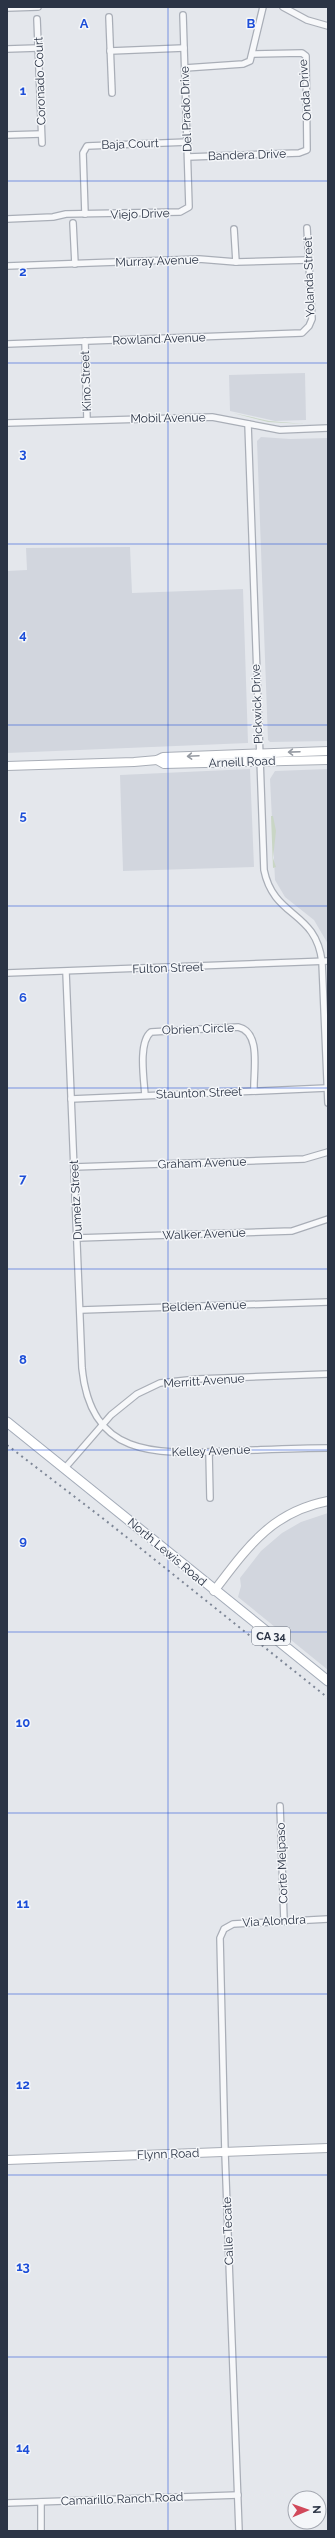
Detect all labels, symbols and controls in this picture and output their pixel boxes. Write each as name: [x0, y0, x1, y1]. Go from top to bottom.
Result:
text: A: [80, 16, 89, 31]
text: B: [247, 16, 256, 31]
street label: Coronado Court: [31, 37, 49, 125]
street label: Onda Drive: [296, 59, 314, 121]
street label: Del Prado Drive: [178, 66, 194, 152]
text: 1: [20, 83, 27, 98]
street label: Baja Court: [101, 136, 159, 152]
street label: Bandera Drive: [208, 147, 286, 163]
street label: Viejo Drive: [110, 206, 170, 222]
street label: Yolanda Street: [301, 236, 317, 318]
street label: Murray Avenue: [115, 253, 199, 269]
text: 2: [19, 264, 27, 279]
street label: Rowland Avenue: [112, 330, 206, 348]
street label: Kino Street: [78, 350, 94, 412]
street label: Mobil Avenue: [130, 410, 206, 426]
text: 3: [19, 446, 27, 461]
text: 4: [19, 627, 27, 642]
street label: Pickwick Drive: [249, 664, 265, 744]
one-way arrow: [288, 748, 301, 756]
one-way arrow: [187, 752, 200, 760]
street label: Arneill Road: [208, 754, 276, 770]
text: 5: [19, 808, 27, 823]
street label: Fulton Street: [132, 960, 204, 976]
text: 6: [19, 990, 27, 1005]
street label: Obrien Circle: [162, 1021, 234, 1037]
street label: Staunton Street: [156, 1085, 242, 1101]
street label: Graham Avenue: [157, 1154, 247, 1172]
street label: Dumetz Street: [67, 1160, 85, 1240]
text: 7: [19, 1171, 27, 1186]
street label: Walker Avenue: [162, 1226, 246, 1242]
street label: Belden Avenue: [161, 1298, 247, 1314]
text: 8: [19, 1352, 27, 1367]
street label: Merritt Avenue: [163, 1371, 245, 1391]
street label: Kelley Avenue: [171, 1443, 251, 1459]
street label: North Lewis Road: [125, 1515, 209, 1589]
text: 9: [19, 1533, 27, 1548]
road number: CA 34: [252, 1627, 290, 1645]
text: 10: [16, 1715, 30, 1730]
street label: Corte Melpaso: [274, 1822, 290, 1904]
text: 11: [17, 1896, 30, 1911]
street label: Via Alondra: [242, 1912, 306, 1930]
text: 12: [16, 2077, 30, 2092]
street label: Flynn Road: [137, 2146, 199, 2162]
street label: Calle Tecate: [220, 2197, 236, 2265]
text: 13: [16, 2259, 30, 2274]
text: 14: [16, 2440, 30, 2455]
street label: Camarillo Ranch Road: [60, 2490, 184, 2508]
north arrow: [287, 2490, 327, 2530]
text: N: [310, 2505, 323, 2514]

